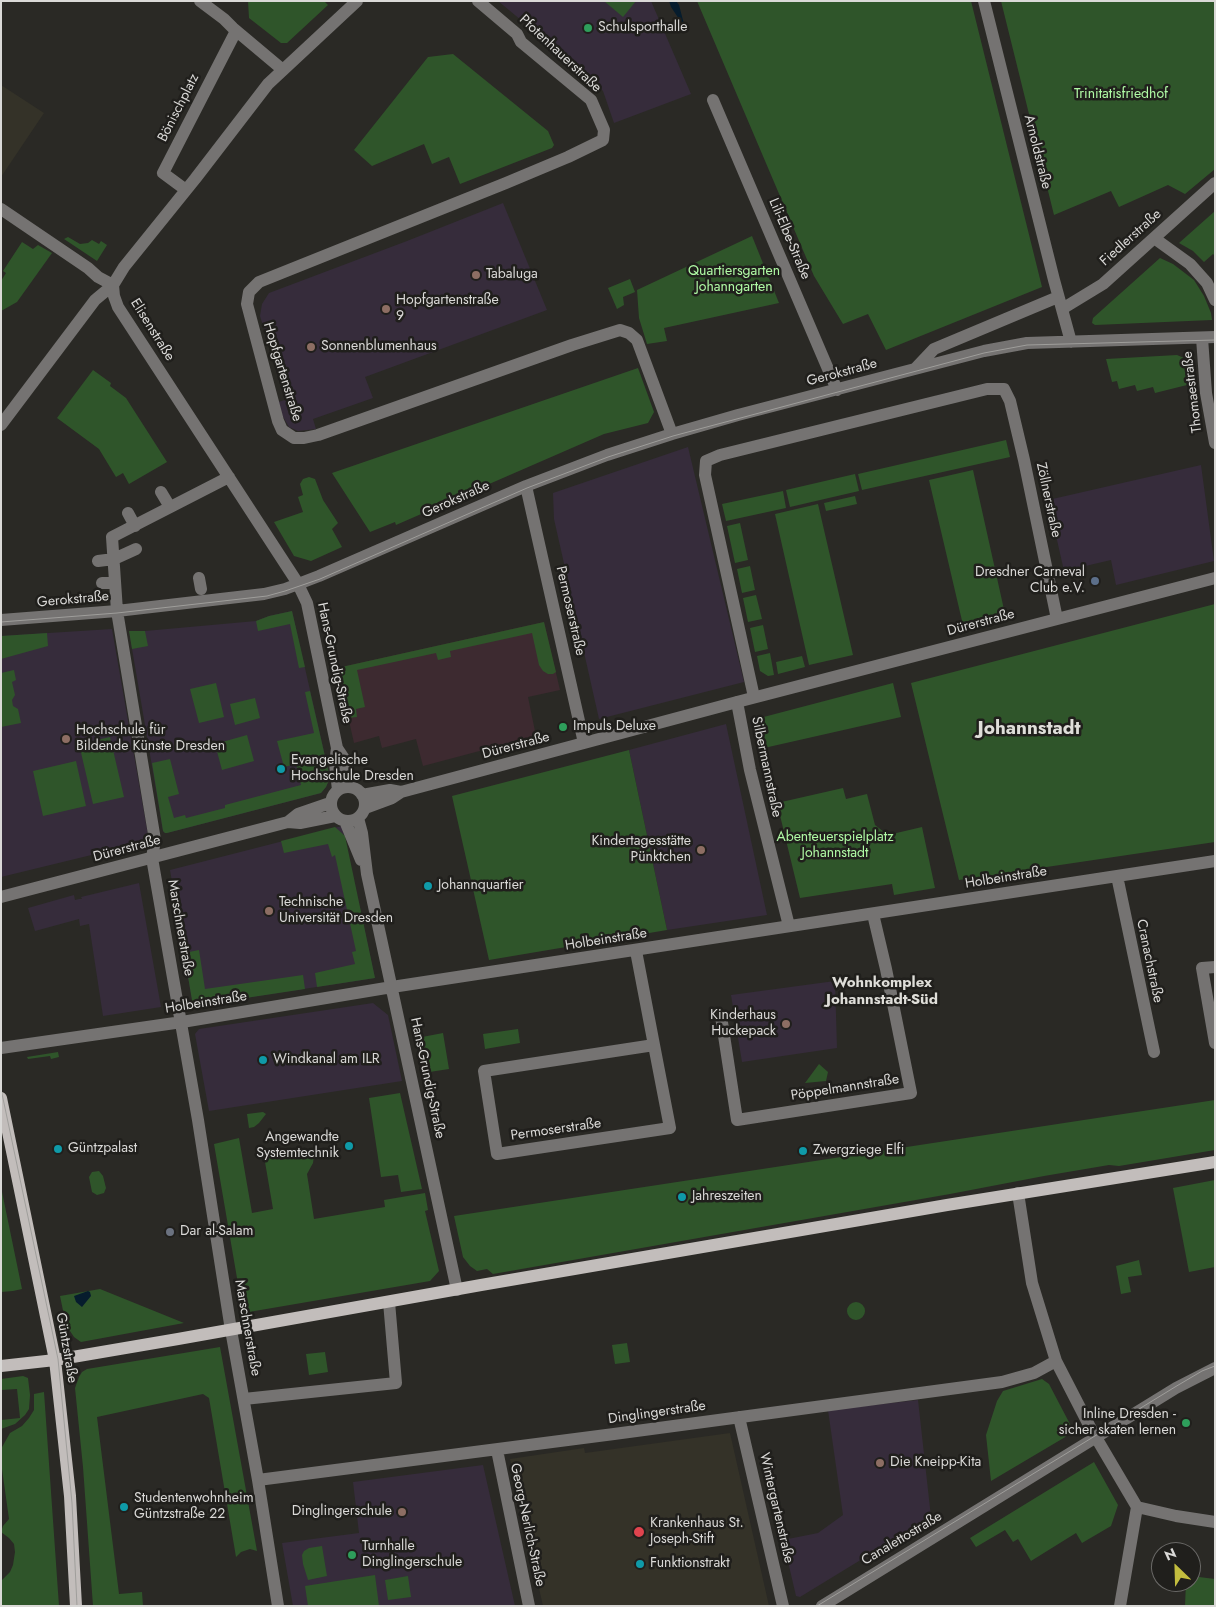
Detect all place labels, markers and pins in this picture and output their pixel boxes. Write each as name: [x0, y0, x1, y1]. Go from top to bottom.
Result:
place label: Schulsporthalle: [598, 20, 687, 36]
marker: Schulsporthalle: [582, 22, 594, 34]
place label: Tabaluga: [486, 267, 538, 283]
marker: Tabaluga: [470, 269, 482, 281]
place label: Hopfgartenstraße 9: [396, 293, 499, 326]
marker: Hopfgartenstraße 9: [380, 303, 392, 315]
place label: Sonnenblumenhaus: [321, 339, 437, 355]
marker: Sonnenblumenhaus: [305, 341, 317, 353]
place label: Dresdner Carneval Club e.V.: [975, 565, 1085, 598]
marker: Dresdner Carneval Club e.V.: [1089, 575, 1101, 587]
place label: Impuls Deluxe: [573, 719, 656, 735]
marker: Impuls Deluxe: [557, 721, 569, 733]
place label: Hochschule für Bildende Künste Dresden: [76, 723, 225, 756]
marker: Hochschule für Bildende Künste Dresden: [60, 733, 72, 745]
place label: Evangelische Hochschule Dresden: [291, 753, 414, 786]
marker: Evangelische Hochschule Dresden: [275, 763, 287, 775]
place label: Kindertagesstätte Pünktchen: [591, 834, 691, 866]
marker: Kindertagesstätte Pünktchen: [695, 844, 707, 856]
place label: Johannquartier: [438, 878, 524, 894]
marker: Johannquartier: [422, 880, 434, 892]
place label: Technische Universität Dresden: [279, 895, 393, 928]
marker: Technische Universität Dresden: [263, 905, 275, 917]
place label: Kinderhaus Huckepack: [710, 1008, 776, 1040]
marker: Kinderhaus Huckepack: [780, 1018, 792, 1030]
place label: Windkanal am ILR: [273, 1052, 380, 1068]
marker: Windkanal am ILR: [257, 1054, 269, 1066]
place label: Angewandte Systemtechnik: [256, 1130, 339, 1162]
marker: Angewandte Systemtechnik: [343, 1140, 355, 1152]
place label: Güntzpalast: [68, 1141, 137, 1157]
marker: Güntzpalast: [52, 1143, 64, 1155]
place label: Zwergziege Elfi: [813, 1143, 904, 1159]
marker: Zwergziege Elfi: [797, 1145, 809, 1157]
place label: Jahreszeiten: [692, 1189, 762, 1205]
marker: Jahreszeiten: [676, 1191, 688, 1203]
place label: Dar al-Salam: [180, 1224, 253, 1240]
marker: Dar al-Salam: [164, 1226, 176, 1238]
place label: Inline Dresden - sicher skaten lernen: [1059, 1407, 1176, 1440]
marker: Inline Dresden - sicher skaten lernen: [1180, 1417, 1192, 1429]
place label: Die Kneipp-Kita: [890, 1455, 981, 1471]
marker: Die Kneipp-Kita: [874, 1457, 886, 1469]
place label: Studentenwohnheim Güntzstraße 22: [134, 1491, 254, 1524]
marker: Studentenwohnheim Güntzstraße 22: [118, 1501, 130, 1513]
place label: Dinglingerschule: [292, 1504, 392, 1520]
marker: Dinglingerschule: [396, 1506, 408, 1518]
place label: Krankenhaus St. Joseph-Stift: [650, 1516, 744, 1548]
marker: Krankenhaus St. Joseph-Stift: [632, 1525, 646, 1539]
place label: Turnhalle Dinglingerschule: [362, 1539, 462, 1571]
marker: Turnhalle Dinglingerschule: [346, 1549, 358, 1561]
place label: Funktionstrakt: [650, 1556, 730, 1572]
marker: Funktionstrakt: [634, 1558, 646, 1570]

